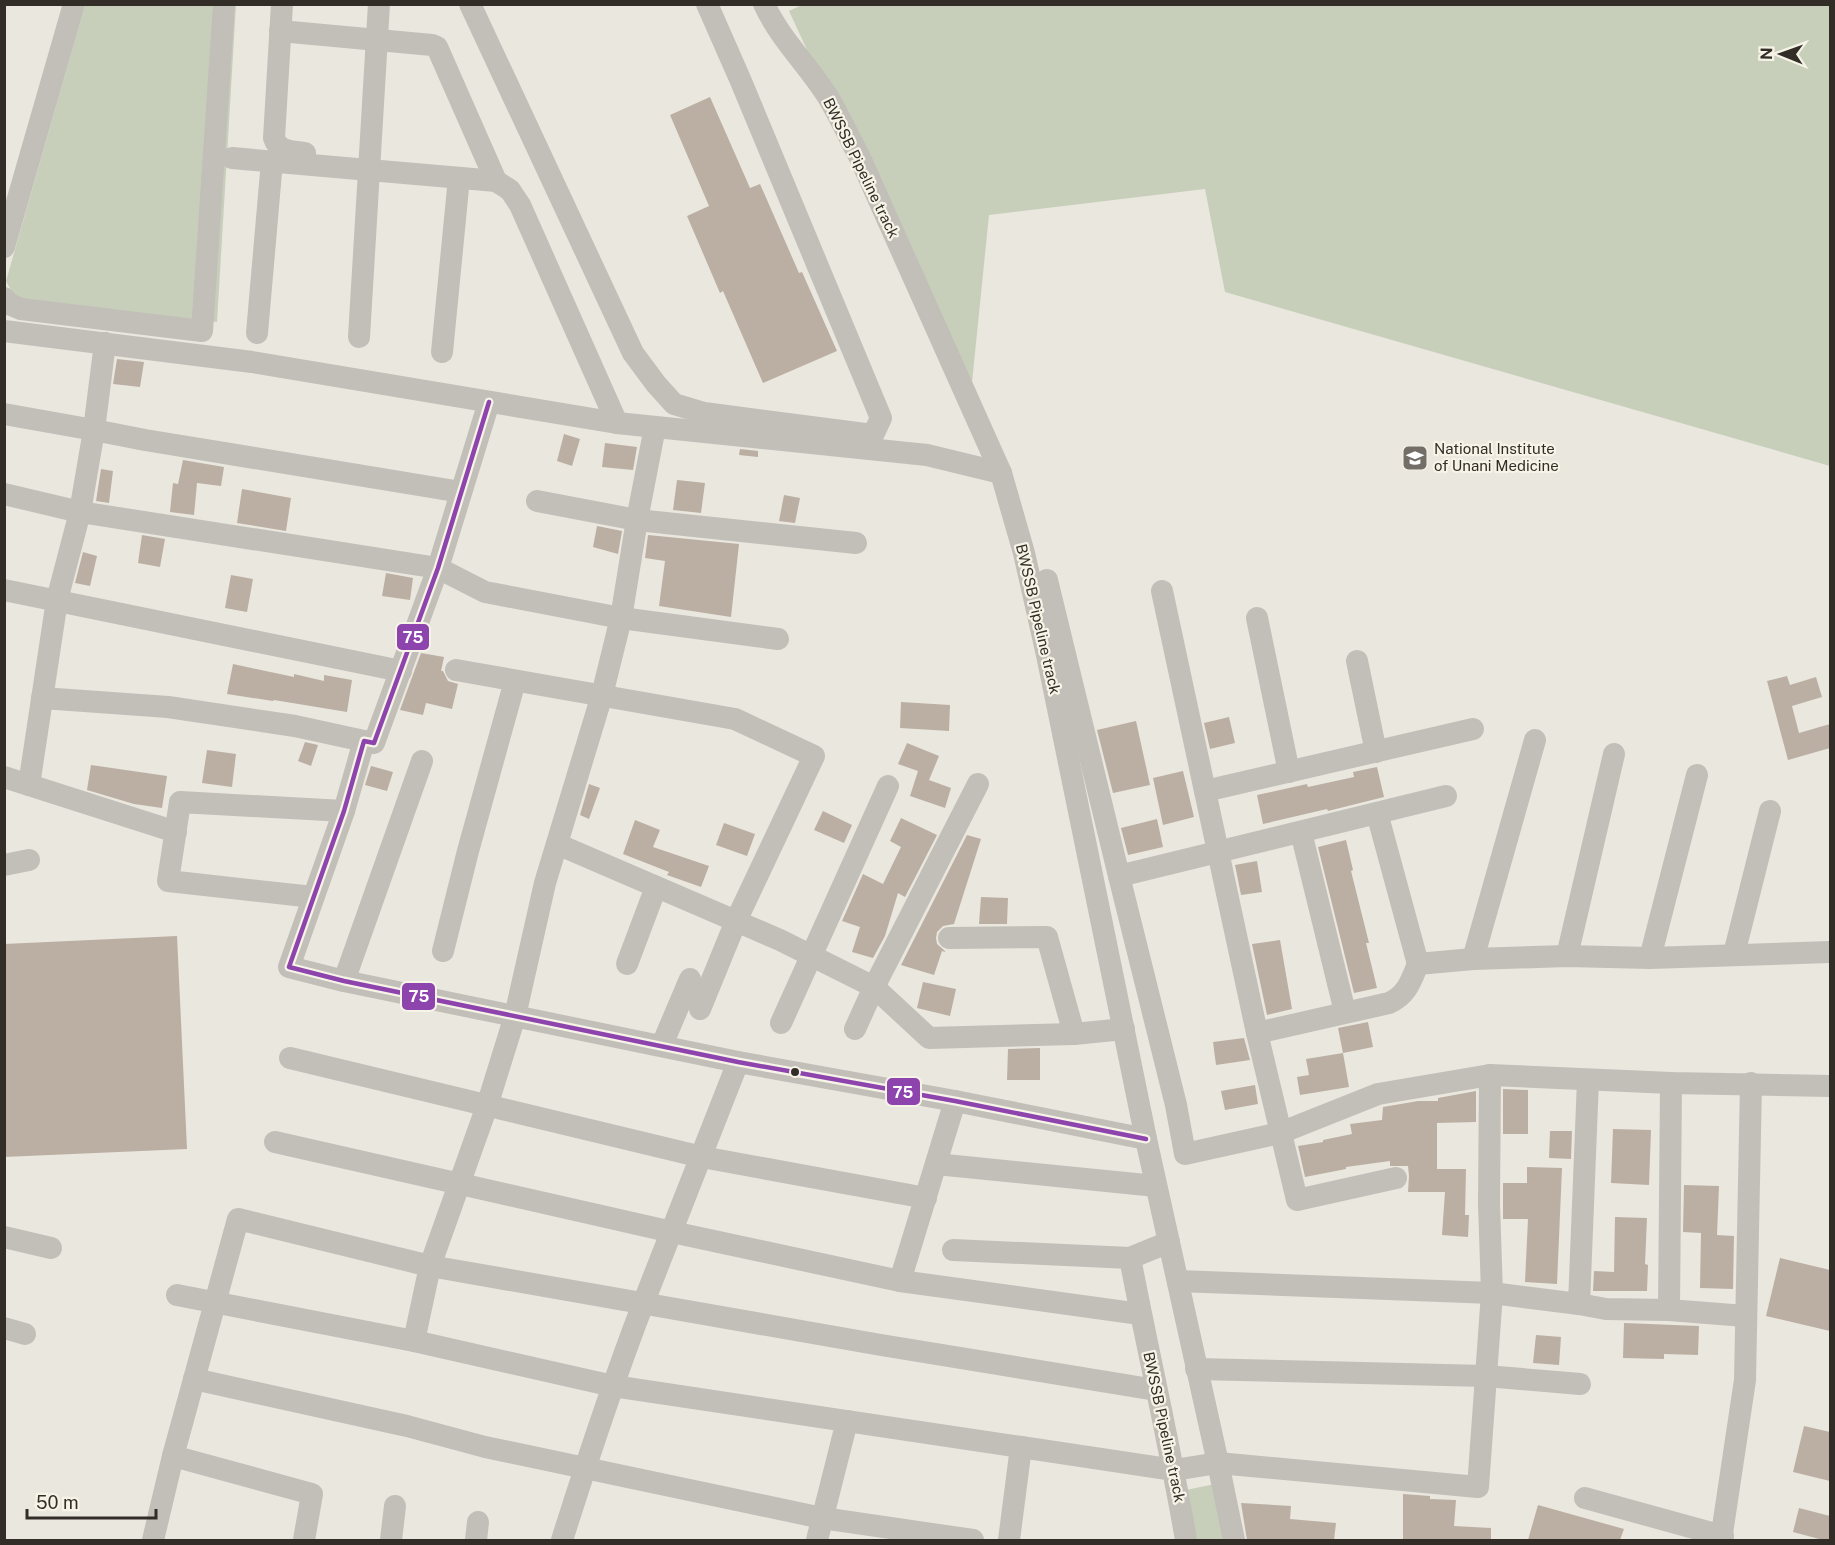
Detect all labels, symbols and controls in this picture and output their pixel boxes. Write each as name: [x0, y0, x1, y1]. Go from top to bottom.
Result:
north arrow: [1751, 24, 1811, 84]
text: N: [1757, 47, 1776, 60]
street label: BWSSB Pipeline track: [820, 95, 903, 241]
place label: National Institute of Unani Medicine: [1434, 440, 1559, 474]
school or university icon: National Institute of Unani Medicine: [1400, 443, 1430, 473]
street label: BWSSB Pipeline track: [1013, 542, 1064, 696]
line badge: 75: [396, 623, 430, 651]
text: 75: [403, 628, 424, 647]
line badge: 75: [401, 982, 436, 1011]
text: 75: [409, 987, 430, 1006]
unlabelled marker: [789, 1066, 801, 1078]
line badge: 75: [886, 1077, 921, 1106]
text: 75: [893, 1083, 914, 1102]
street label: BWSSB Pipeline track: [1140, 1350, 1189, 1504]
scale bar: [27, 1482, 156, 1520]
text: 50 m: [36, 1492, 79, 1513]

